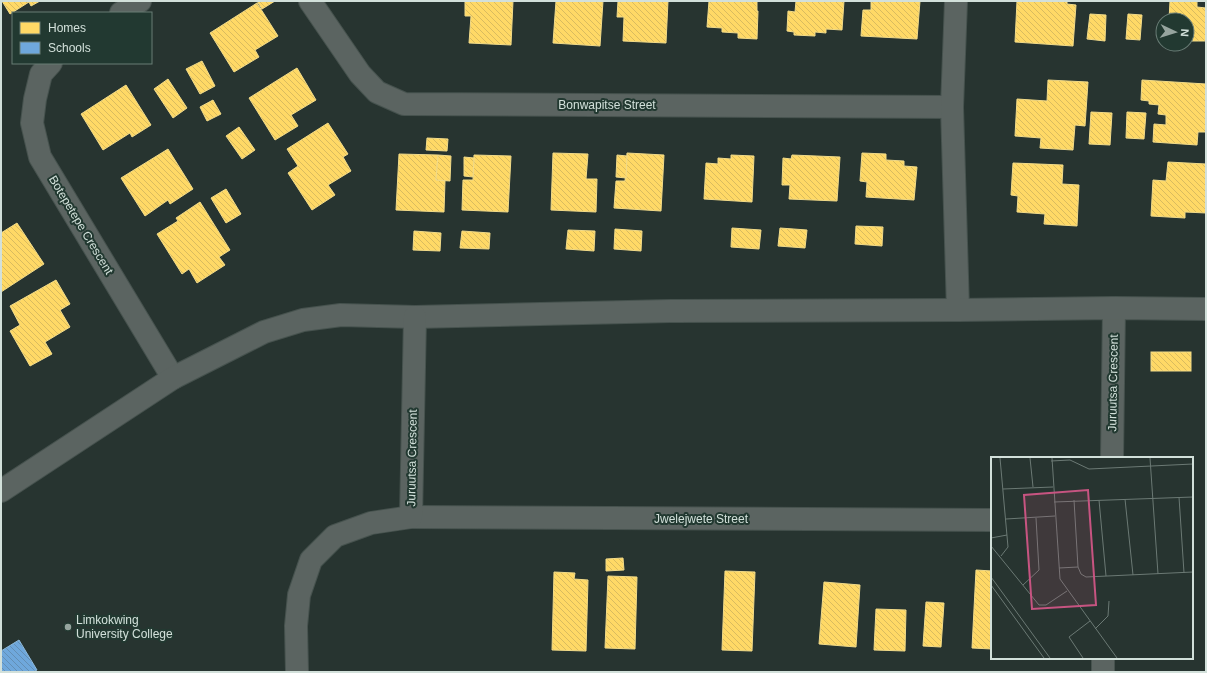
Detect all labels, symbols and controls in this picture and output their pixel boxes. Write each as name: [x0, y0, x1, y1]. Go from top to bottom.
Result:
legend: [12, 12, 152, 64]
north arrow: [1155, 12, 1195, 52]
text: Homes: [48, 21, 86, 35]
text: N: [1179, 28, 1191, 37]
text: Schools: [48, 41, 91, 55]
street label: Bonwapitse Street: [558, 98, 656, 112]
street label: Botepetepe Crescent: [46, 173, 116, 277]
street label: Juruutsa Crescent: [1105, 334, 1121, 432]
street label: Juruutsa Crescent: [404, 409, 420, 507]
inset map: [991, 457, 1193, 659]
street label: Jwelejwete Street: [654, 512, 749, 526]
place label: Limkokwing University College: [76, 613, 173, 641]
marker: Limkokwing University College: [63, 622, 73, 632]

